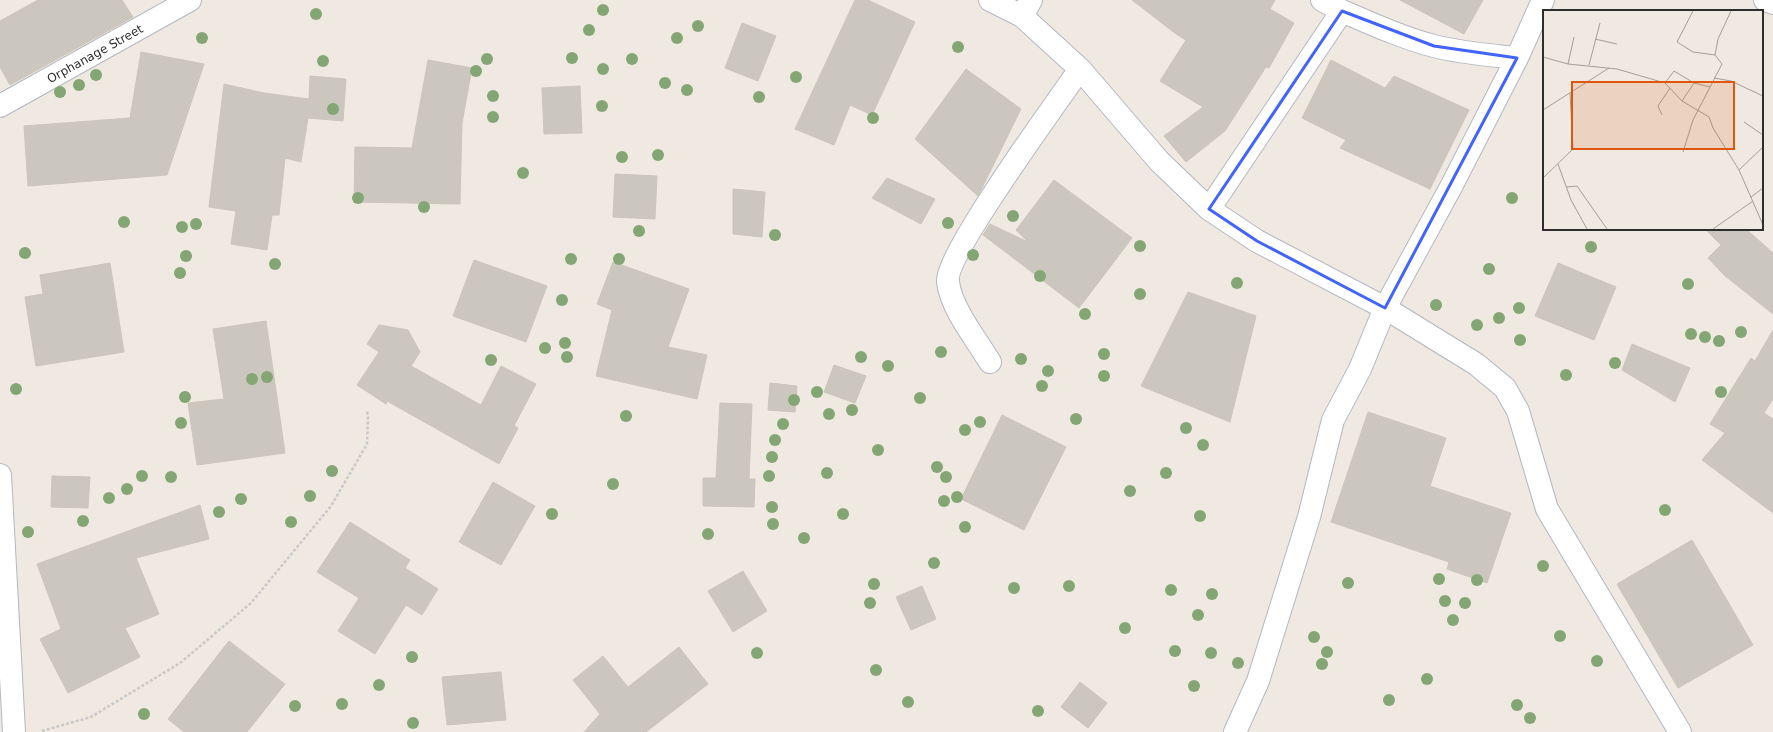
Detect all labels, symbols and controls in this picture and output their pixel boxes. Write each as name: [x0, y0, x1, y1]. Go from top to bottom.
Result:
inset map: [1543, 10, 1763, 230]
street label: Orphanage Street: [45, 22, 146, 86]

